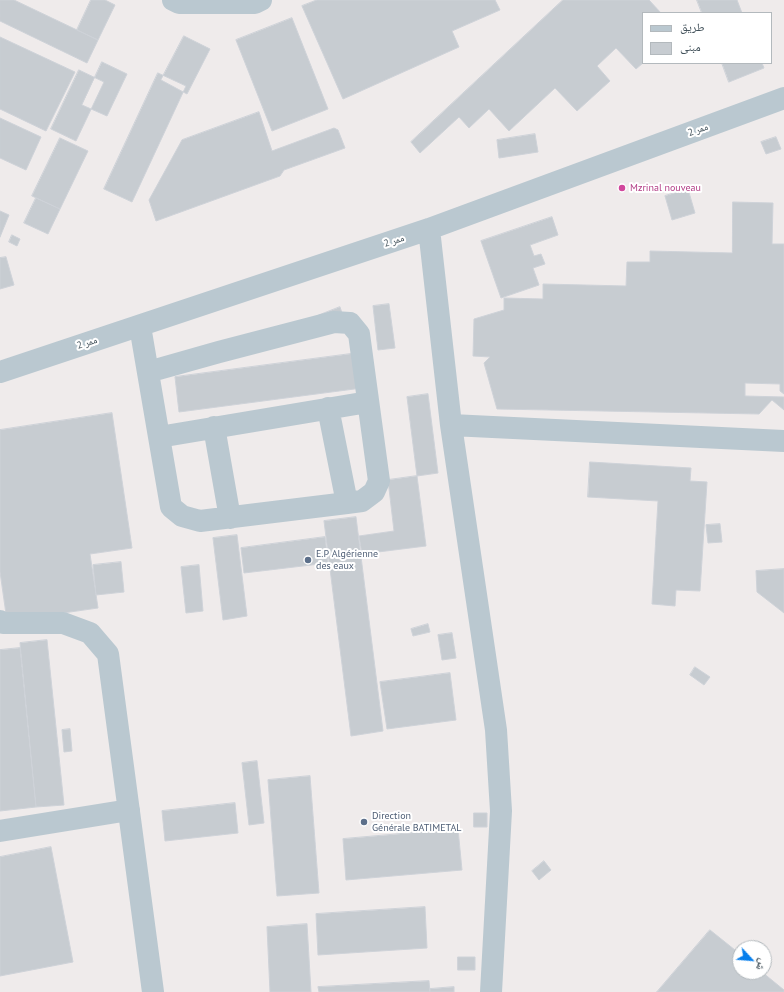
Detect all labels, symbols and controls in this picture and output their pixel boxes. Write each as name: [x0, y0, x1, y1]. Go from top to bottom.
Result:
legend: [642, 12, 772, 64]
text: طريق: [680, 19, 705, 34]
text: مبنى: [680, 39, 701, 54]
street label: ممر 2: [686, 121, 710, 139]
place label: Mzrinal nouveau: [630, 182, 701, 194]
marker: Mzrinal nouveau: [617, 183, 627, 193]
street label: ممر 2: [382, 232, 406, 250]
street label: ممر 2: [75, 334, 99, 352]
place label: E.P Algérienne des eaux: [316, 548, 378, 572]
marker: E.P Algérienne des eaux: [303, 555, 313, 565]
place label: Direction Générale BATIMETAL: [372, 810, 461, 834]
marker: Direction Générale BATIMETAL: [359, 817, 369, 827]
north arrow: [732, 940, 772, 980]
text: ش: [753, 957, 771, 973]

